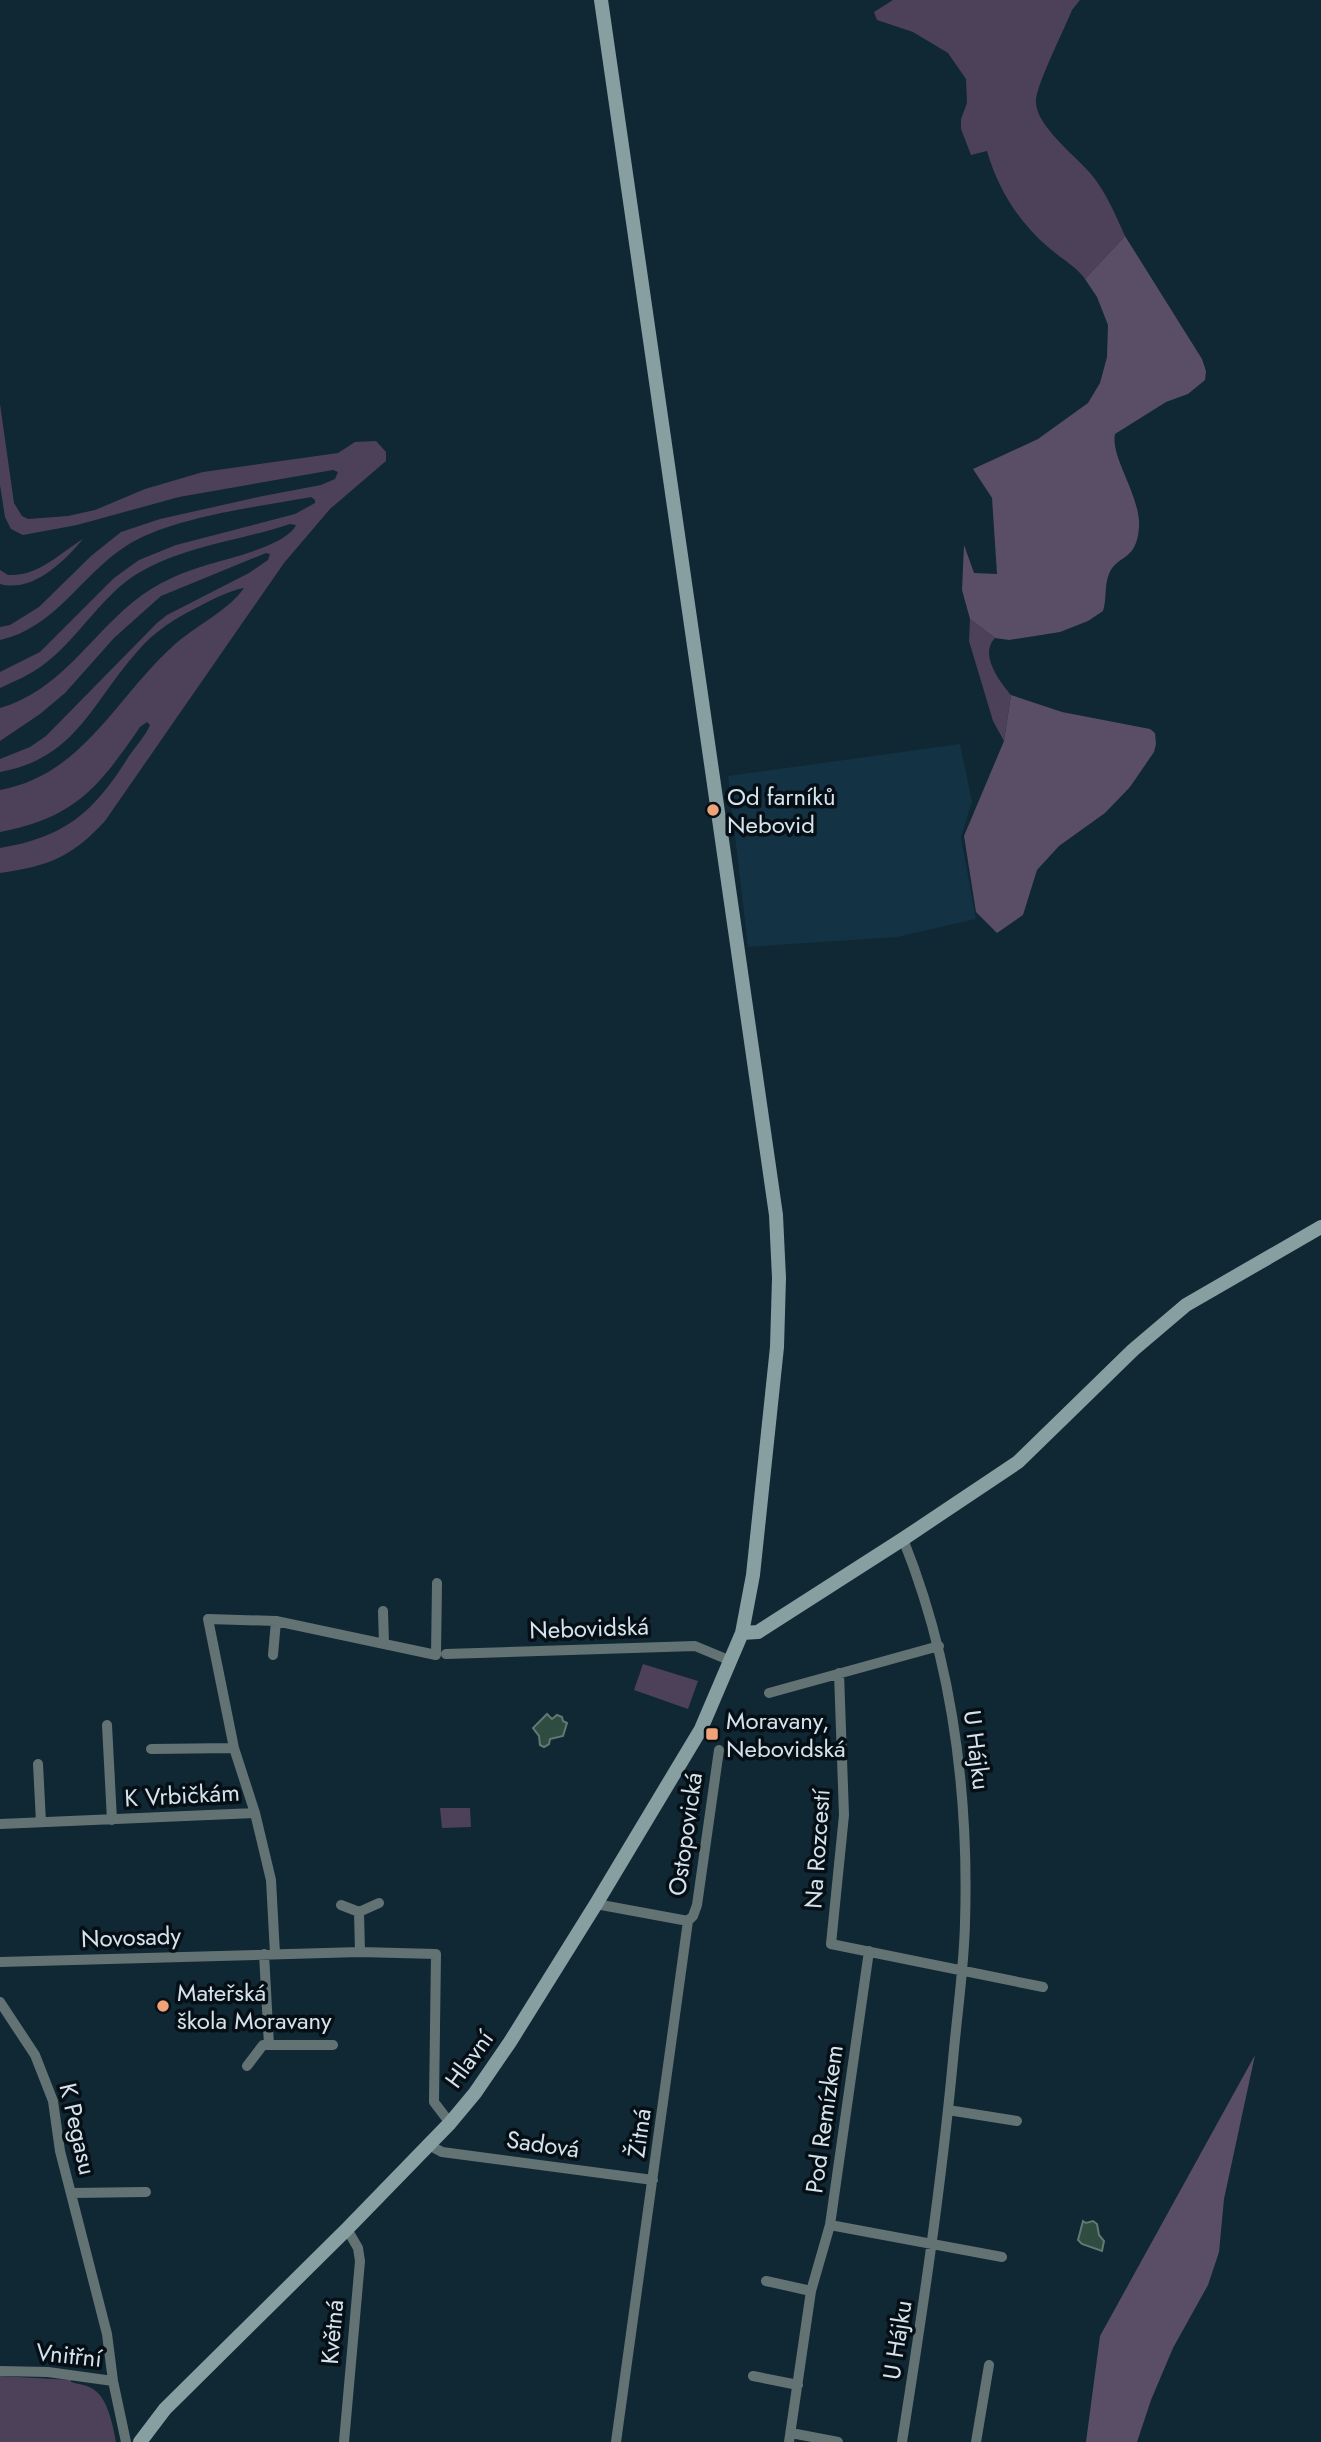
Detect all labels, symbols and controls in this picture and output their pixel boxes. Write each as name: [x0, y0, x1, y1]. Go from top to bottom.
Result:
place label: Od farníků Nebovid: [727, 779, 835, 842]
marker: Od farníků Nebovid: [705, 802, 721, 818]
street label: Nebovidská: [529, 1608, 649, 1648]
place label: Moravany, Nebovidská: [726, 1703, 846, 1766]
street label: U Hájku: [955, 1708, 999, 1792]
marker: Moravany, Nebovidská: [704, 1726, 720, 1742]
street label: Ostopovická: [659, 1770, 711, 1898]
street label: K Vrbičkám: [123, 1775, 241, 1815]
street label: Na Rozcestí: [795, 1787, 839, 1910]
street label: Novosady: [80, 1918, 182, 1956]
place label: Mateřská škola Moravany: [177, 1975, 332, 2038]
marker: Mateřská škola Moravany: [155, 1998, 171, 2014]
street label: Hlavní: [436, 2022, 502, 2095]
street label: Pod Remízkem: [796, 2043, 852, 2195]
street label: K Pegasu: [50, 2080, 106, 2178]
street label: Žitná: [618, 2106, 660, 2160]
street label: Sadová: [504, 2122, 582, 2166]
street label: Květná: [312, 2298, 352, 2366]
street label: U Hájku: [873, 2298, 921, 2382]
street label: Vnitřní: [34, 2334, 104, 2376]

